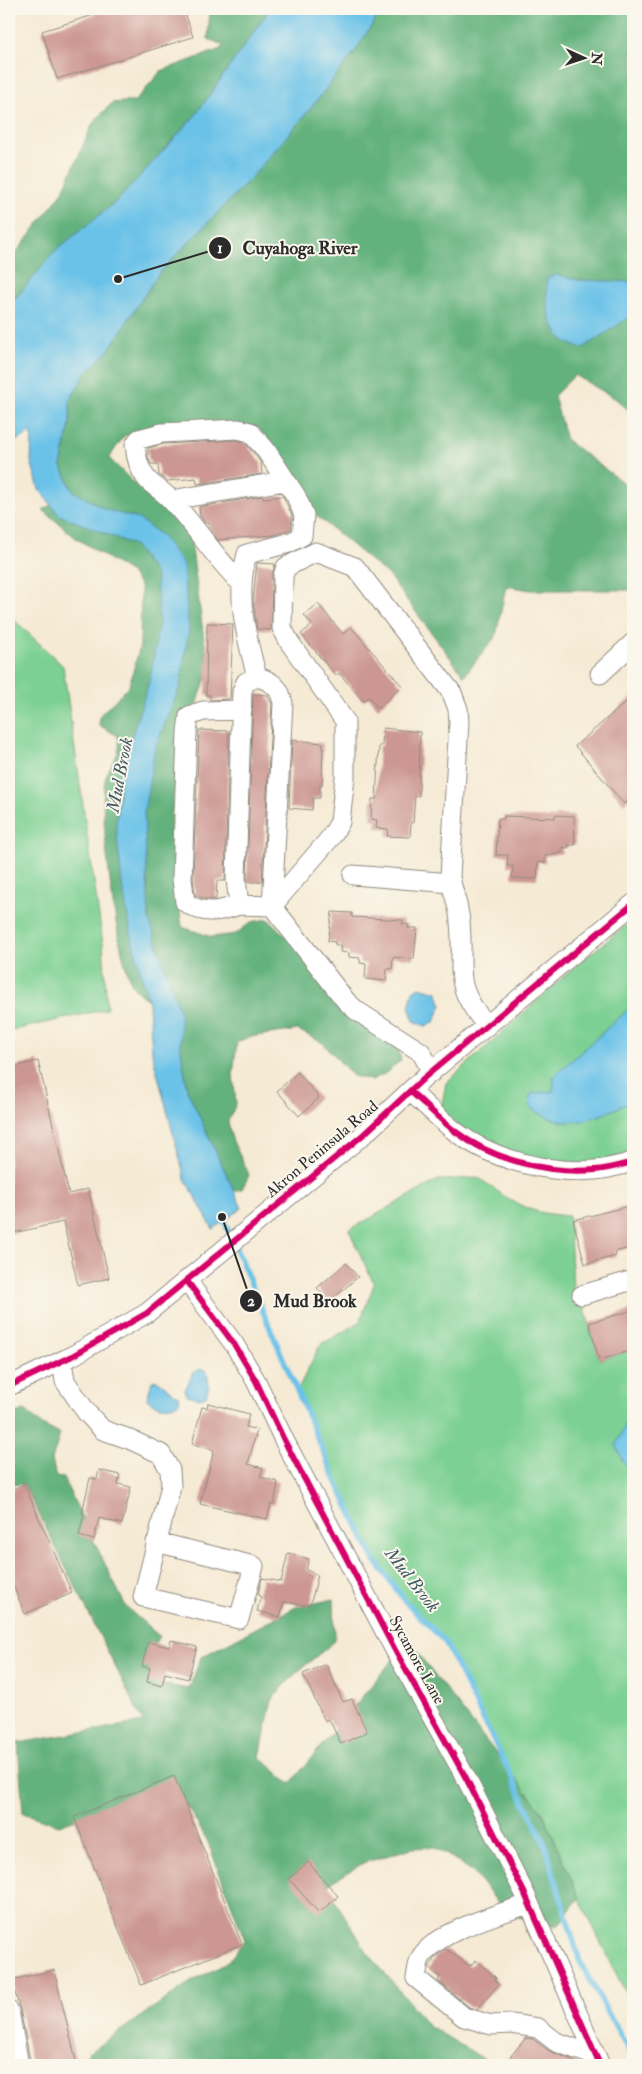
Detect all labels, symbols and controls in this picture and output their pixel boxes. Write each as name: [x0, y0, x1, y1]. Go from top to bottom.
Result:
north arrow: [560, 32, 610, 82]
text: N: [588, 51, 605, 66]
callout: Cuyahoga River: [207, 232, 367, 265]
text: Cuyahoga River: [242, 237, 358, 260]
text: 1: [217, 239, 223, 258]
water label: Mud Brook: [101, 735, 139, 815]
street label: Akron Peninsula Road: [261, 1096, 382, 1203]
callout: Mud Brook: [239, 1284, 367, 1317]
text: Mud Brook: [272, 1290, 357, 1313]
text: 2: [247, 1292, 255, 1311]
water label: Mud Brook: [379, 1542, 444, 1617]
street label: Sycamore Lane: [385, 1612, 450, 1708]

